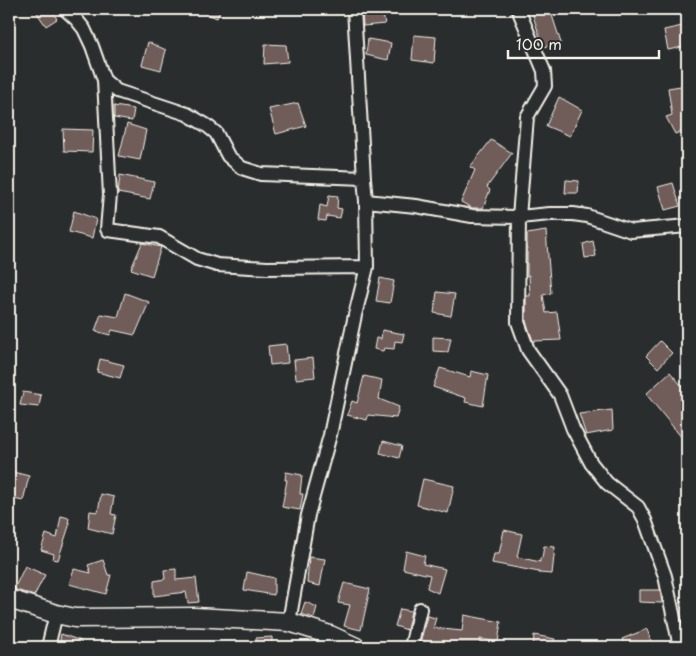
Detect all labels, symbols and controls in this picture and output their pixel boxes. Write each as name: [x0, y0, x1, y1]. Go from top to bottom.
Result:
scale bar: [508, 28, 660, 60]
text: 100 m: [516, 32, 562, 55]

